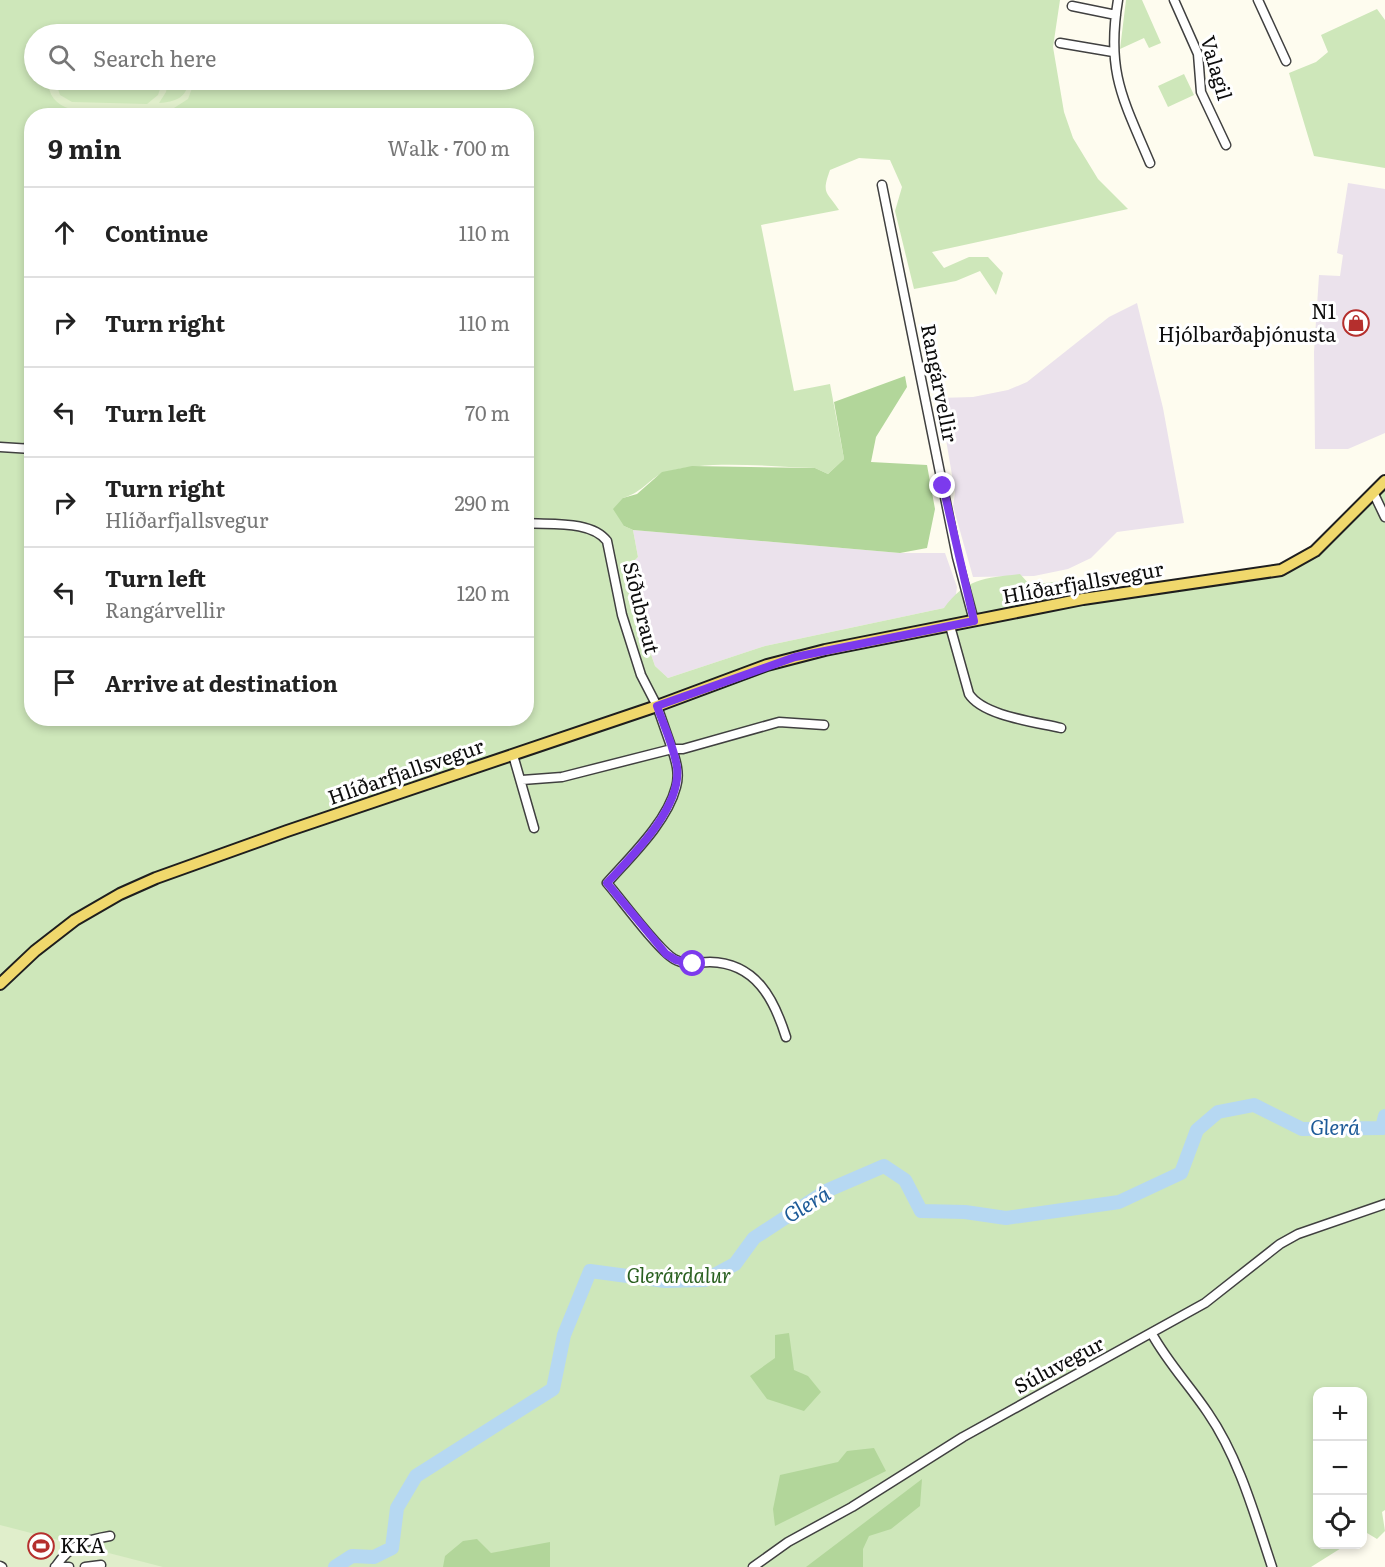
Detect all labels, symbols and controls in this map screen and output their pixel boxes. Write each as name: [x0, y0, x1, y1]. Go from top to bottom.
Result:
search box: [24, 24, 534, 90]
street label: Valagil: [1194, 32, 1242, 104]
icon: search: [45, 41, 78, 74]
text: Search here: [93, 41, 216, 74]
text: 9 min: [48, 128, 122, 167]
text: Walk · 700 m: [387, 132, 510, 162]
icon: ahead: [48, 216, 81, 249]
text: Continue: [105, 216, 208, 249]
text: 110 m: [459, 217, 510, 247]
place label: N1 Hjólbarðaþjónusta: [1158, 295, 1336, 348]
icon: right: [48, 306, 81, 339]
text: Turn right: [105, 306, 225, 339]
text: 110 m: [459, 307, 510, 337]
shop icon: N1 Hjólbarðaþjónusta: [1341, 308, 1371, 338]
street label: Rangárvellir: [915, 321, 967, 445]
icon: left: [48, 396, 81, 429]
text: Turn left: [105, 396, 206, 429]
text: 70 m: [465, 397, 510, 427]
text: Turn right: [105, 471, 225, 504]
route end: [929, 472, 955, 498]
icon: right: [48, 486, 81, 519]
text: 290 m: [454, 487, 510, 517]
text: Hlíðarfjallsvegur: [105, 504, 268, 534]
street label: Hlíðarfjallsvegur: [1000, 552, 1166, 610]
street label: Síðubraut: [617, 558, 669, 657]
text: Turn left: [105, 561, 206, 594]
icon: left: [48, 576, 81, 609]
text: 120 m: [457, 577, 510, 607]
text: Rangárvellir: [105, 594, 225, 624]
icon: arrive: [48, 666, 81, 699]
text: Arrive at destination: [105, 666, 338, 699]
street label: Hlíðarfjallsvegur: [323, 729, 488, 811]
route start: [679, 950, 705, 976]
water label: Glerá: [1310, 1110, 1360, 1141]
water label: Glerá: [776, 1177, 835, 1229]
park label: Glerárdalur: [627, 1259, 731, 1289]
street label: Súluvegur: [1008, 1327, 1109, 1399]
map controls: [1313, 1387, 1367, 1549]
button: +: [1313, 1387, 1367, 1441]
button: −: [1313, 1441, 1367, 1495]
button: locate: [1313, 1495, 1367, 1549]
place label: KKA: [60, 1529, 105, 1559]
sports icon: KKA: [26, 1531, 56, 1561]

